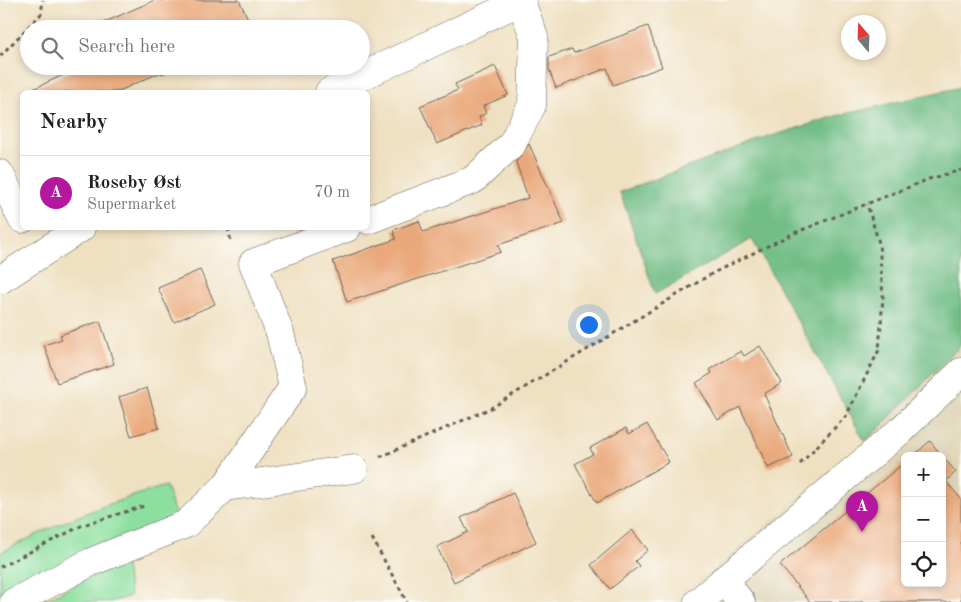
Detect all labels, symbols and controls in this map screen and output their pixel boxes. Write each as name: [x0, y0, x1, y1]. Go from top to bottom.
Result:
north arrow: [841, 15, 886, 60]
search box: [20, 20, 370, 75]
icon: search: [38, 34, 66, 62]
text: Search here: [78, 38, 175, 57]
text: Nearby: [40, 112, 108, 133]
text: Roseby Øst: [87, 174, 182, 193]
text: A: [50, 185, 62, 201]
text: 70 m: [314, 185, 350, 201]
text: Supermarket: [87, 197, 176, 213]
your location: [576, 312, 602, 338]
map controls: [901, 452, 946, 587]
button: +: [901, 452, 946, 497]
pin: A: [846, 491, 878, 532]
button: −: [901, 497, 946, 542]
button: locate: [901, 542, 946, 587]

